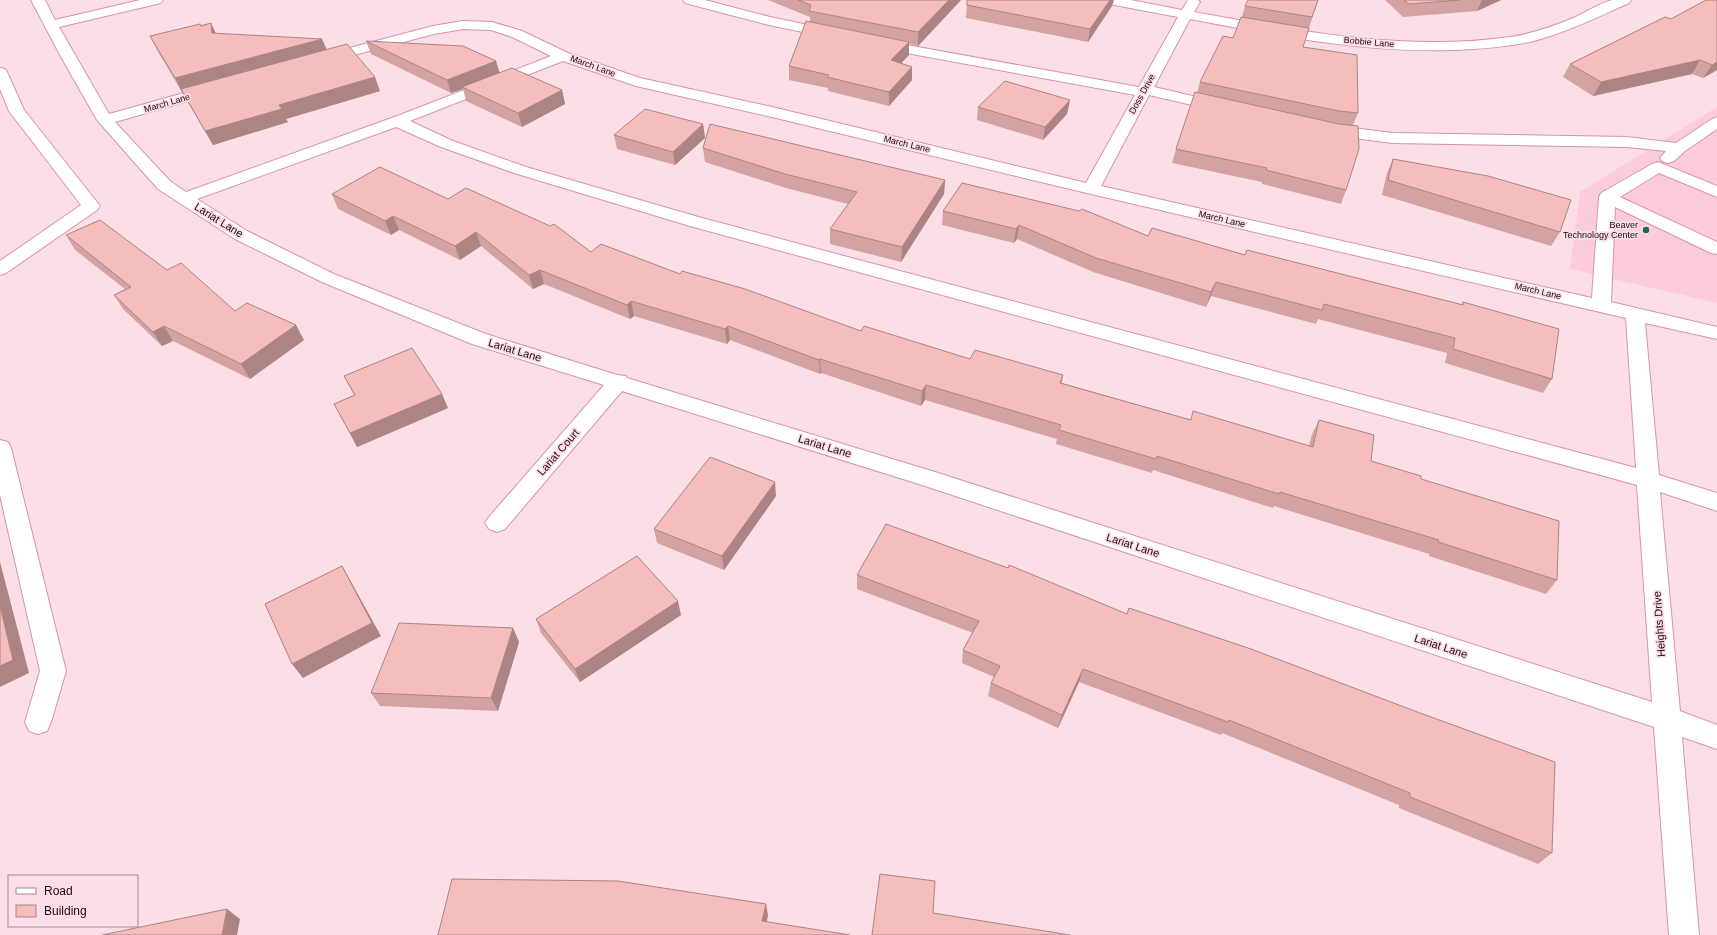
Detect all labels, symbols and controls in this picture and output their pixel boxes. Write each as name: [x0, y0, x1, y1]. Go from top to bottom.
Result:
street label: Bobbie Lane: [1343, 35, 1395, 49]
street label: March Lane: [569, 53, 617, 79]
street label: Doss Drive: [1127, 72, 1157, 116]
street label: March Lane: [143, 92, 191, 114]
street label: March Lane: [883, 133, 931, 155]
street label: Lariat Lane: [192, 200, 246, 240]
street label: March Lane: [1198, 209, 1246, 229]
place label: Beaver Technology Center: [1563, 220, 1638, 240]
marker: Beaver Technology Center: [1641, 225, 1651, 235]
street label: March Lane: [1514, 281, 1562, 301]
street label: Lariat Lane: [487, 336, 543, 364]
street label: Lariat Court: [535, 426, 581, 478]
street label: Lariat Lane: [797, 432, 853, 460]
street label: Lariat Lane: [1105, 531, 1161, 559]
street label: Heights Drive: [1651, 591, 1667, 657]
street label: Lariat Lane: [1413, 632, 1469, 660]
legend: [8, 875, 138, 927]
text: Road: [44, 884, 73, 898]
text: Building: [44, 904, 87, 918]

